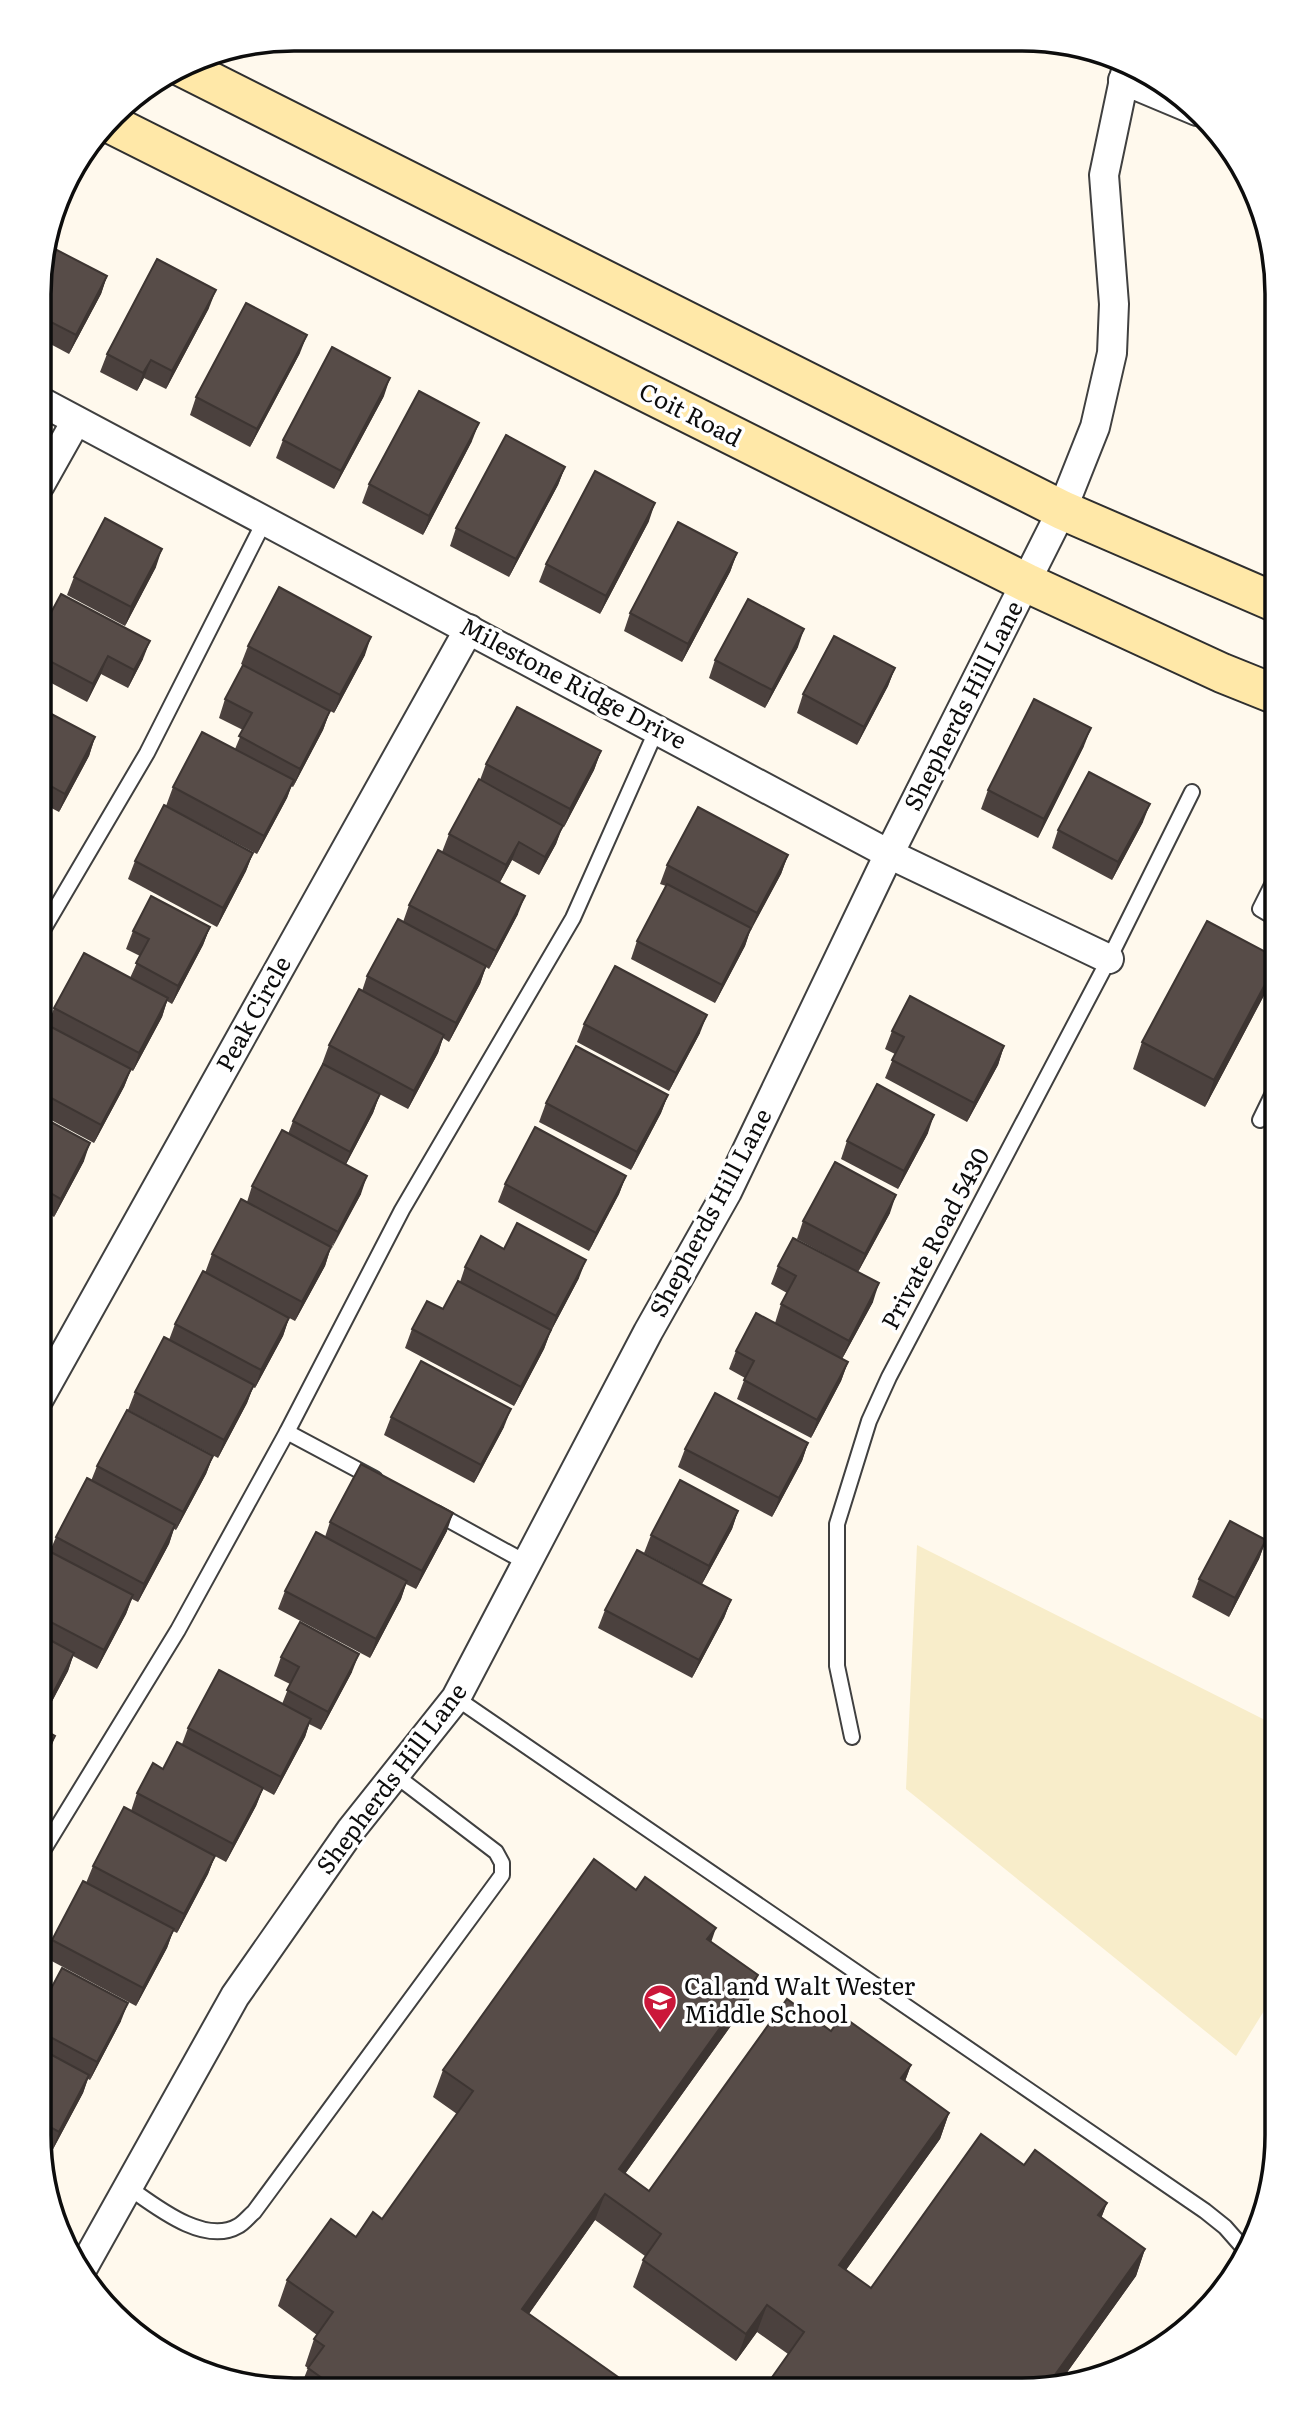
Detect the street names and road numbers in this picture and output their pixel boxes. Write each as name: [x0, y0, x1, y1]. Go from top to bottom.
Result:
street label: Coit Road: [634, 372, 749, 454]
street label: Shepherds Hill Lane: [894, 594, 1030, 816]
street label: Milestone Ridge Drive: [455, 607, 694, 756]
street label: Peak Circle: [206, 949, 298, 1077]
street label: Shepherds Hill Lane: [639, 1101, 779, 1322]
street label: Private Road 5430: [871, 1141, 997, 1335]
street label: Shepherds Hill Lane: [306, 1675, 474, 1880]

